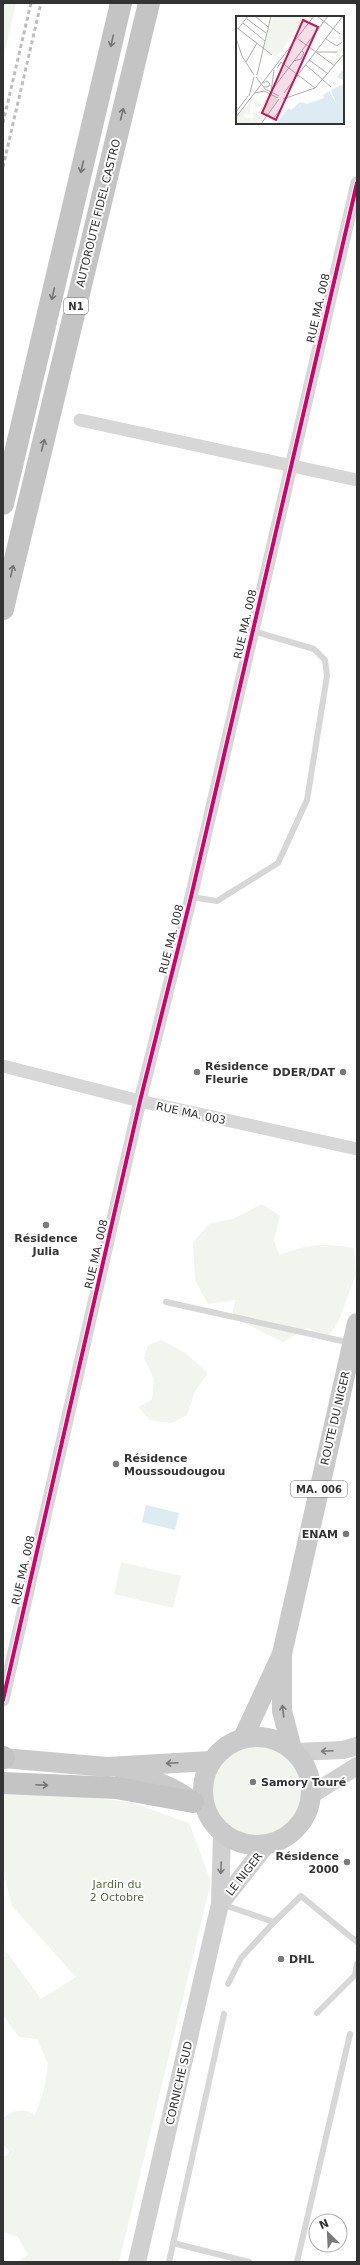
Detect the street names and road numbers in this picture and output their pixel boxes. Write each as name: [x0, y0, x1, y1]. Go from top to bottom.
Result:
street label: AUTOROUTE FIDEL CASTRO: [74, 137, 123, 289]
street label: RUE MA. 008: [304, 272, 333, 344]
road number: N1: [64, 298, 88, 314]
street label: RUE MA. 008: [231, 588, 260, 660]
street label: RUE MA. 008: [157, 903, 186, 975]
street label: RUE MA. 003: [155, 1100, 227, 1127]
street label: RUE MA. 008: [82, 1218, 111, 1290]
street label: ROUTE DU NIGER: [318, 1369, 353, 1466]
road number: MA. 006: [291, 1481, 347, 1497]
street label: RUE MA. 008: [9, 1534, 38, 1606]
street label: LE NIGER: [224, 1850, 265, 1898]
street label: CORNICHE SUD: [164, 2040, 195, 2126]

